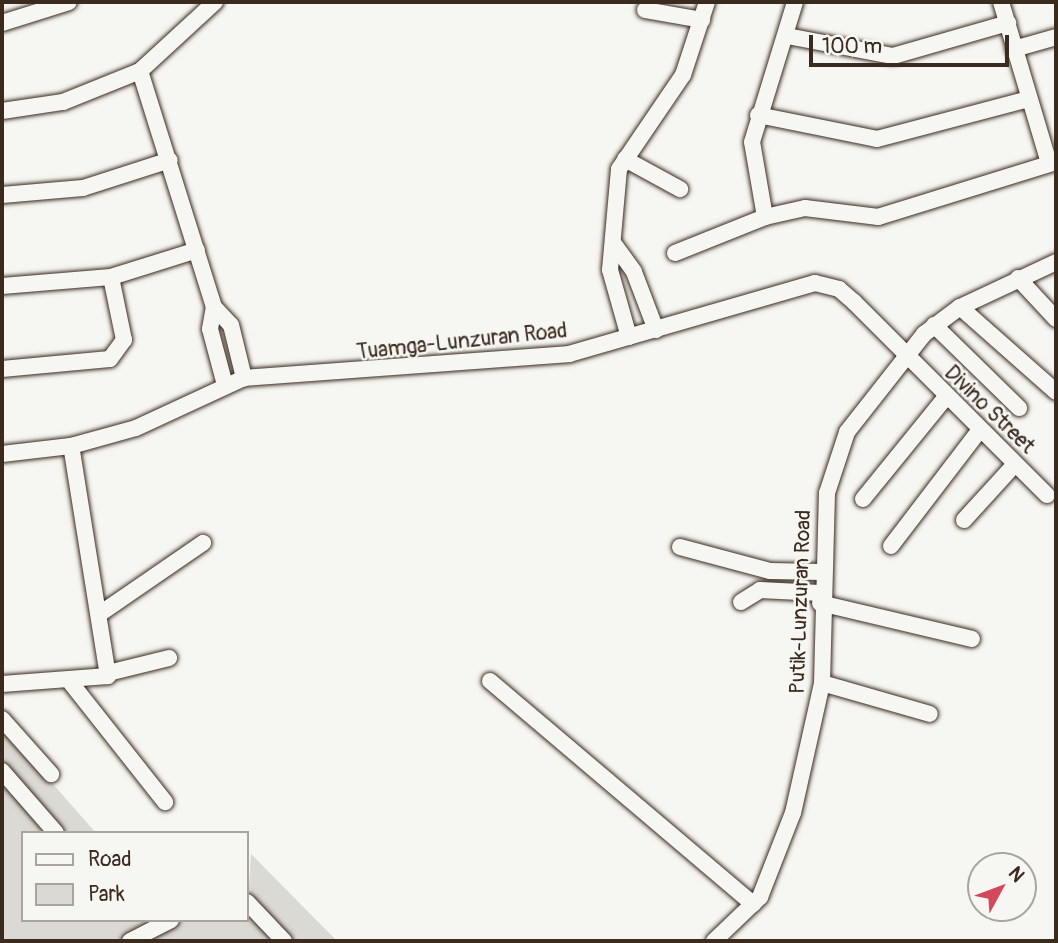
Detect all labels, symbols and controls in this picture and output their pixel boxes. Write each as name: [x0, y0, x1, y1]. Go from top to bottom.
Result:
scale bar: [813, 21, 1012, 65]
text: 100 m: [822, 33, 882, 60]
street label: Tuamga-Lunzuran Road: [355, 318, 569, 366]
street label: Divino Street: [939, 361, 1039, 459]
street label: Putik-Lunzuran Road: [785, 509, 817, 695]
legend: [21, 831, 248, 922]
text: Road: [88, 846, 132, 873]
north arrow: [967, 852, 1037, 922]
text: N: [1003, 862, 1030, 887]
text: Park: [88, 881, 125, 908]

